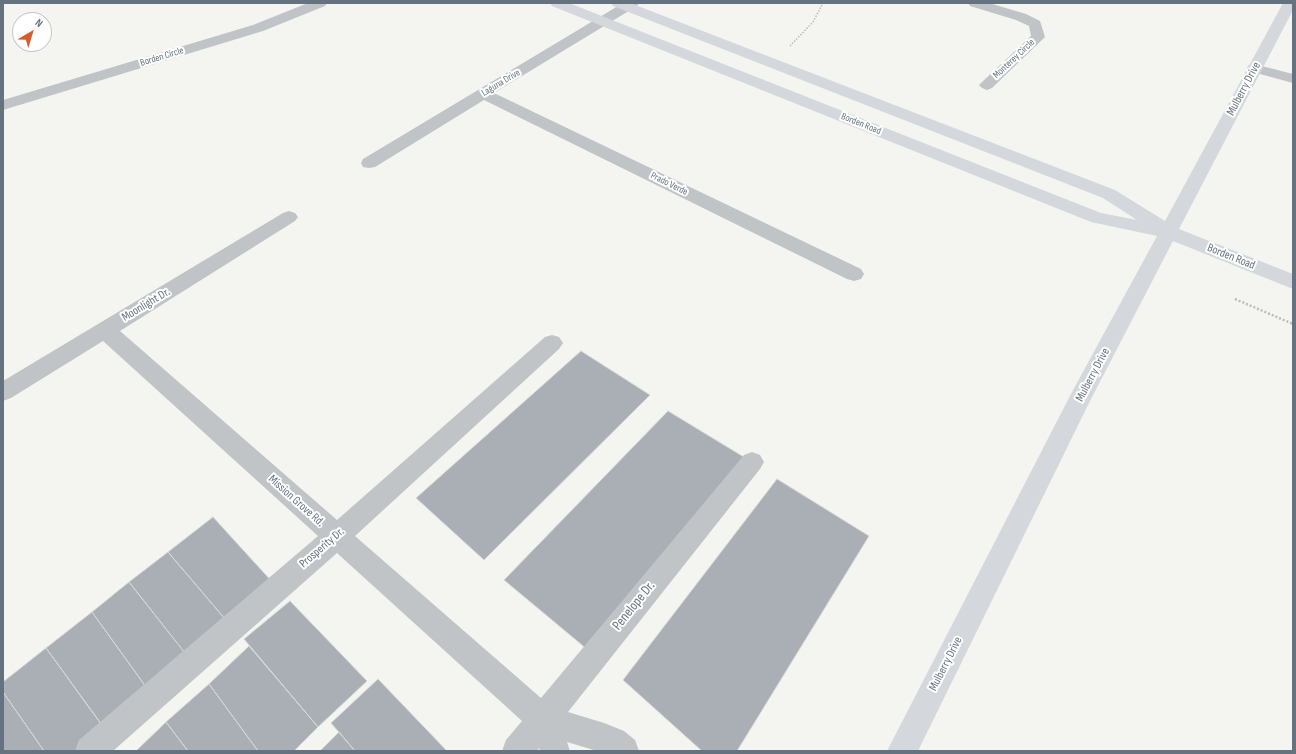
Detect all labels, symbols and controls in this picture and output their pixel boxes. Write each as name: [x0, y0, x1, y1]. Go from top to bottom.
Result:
north arrow: [12, 12, 52, 52]
text: N: [33, 16, 45, 30]
street label: Monterey Circle: [991, 37, 1037, 81]
street label: Borden Circle: [139, 45, 185, 69]
street label: Mulberry Drive: [1224, 60, 1264, 118]
street label: Laguna Drive: [480, 67, 522, 99]
street label: Borden Road: [839, 111, 883, 137]
street label: Prado Verde: [648, 170, 690, 198]
street label: Borden Road: [1205, 241, 1257, 273]
street label: Moonlight Dr.: [119, 285, 173, 325]
street label: Mulberry Drive: [1073, 346, 1113, 404]
street label: Mission Grove Rd.: [265, 472, 327, 530]
street label: Prosperity Dr.: [297, 525, 347, 571]
street label: Penelope Dr.: [609, 578, 659, 634]
street label: Mulberry Drive: [926, 635, 966, 693]

